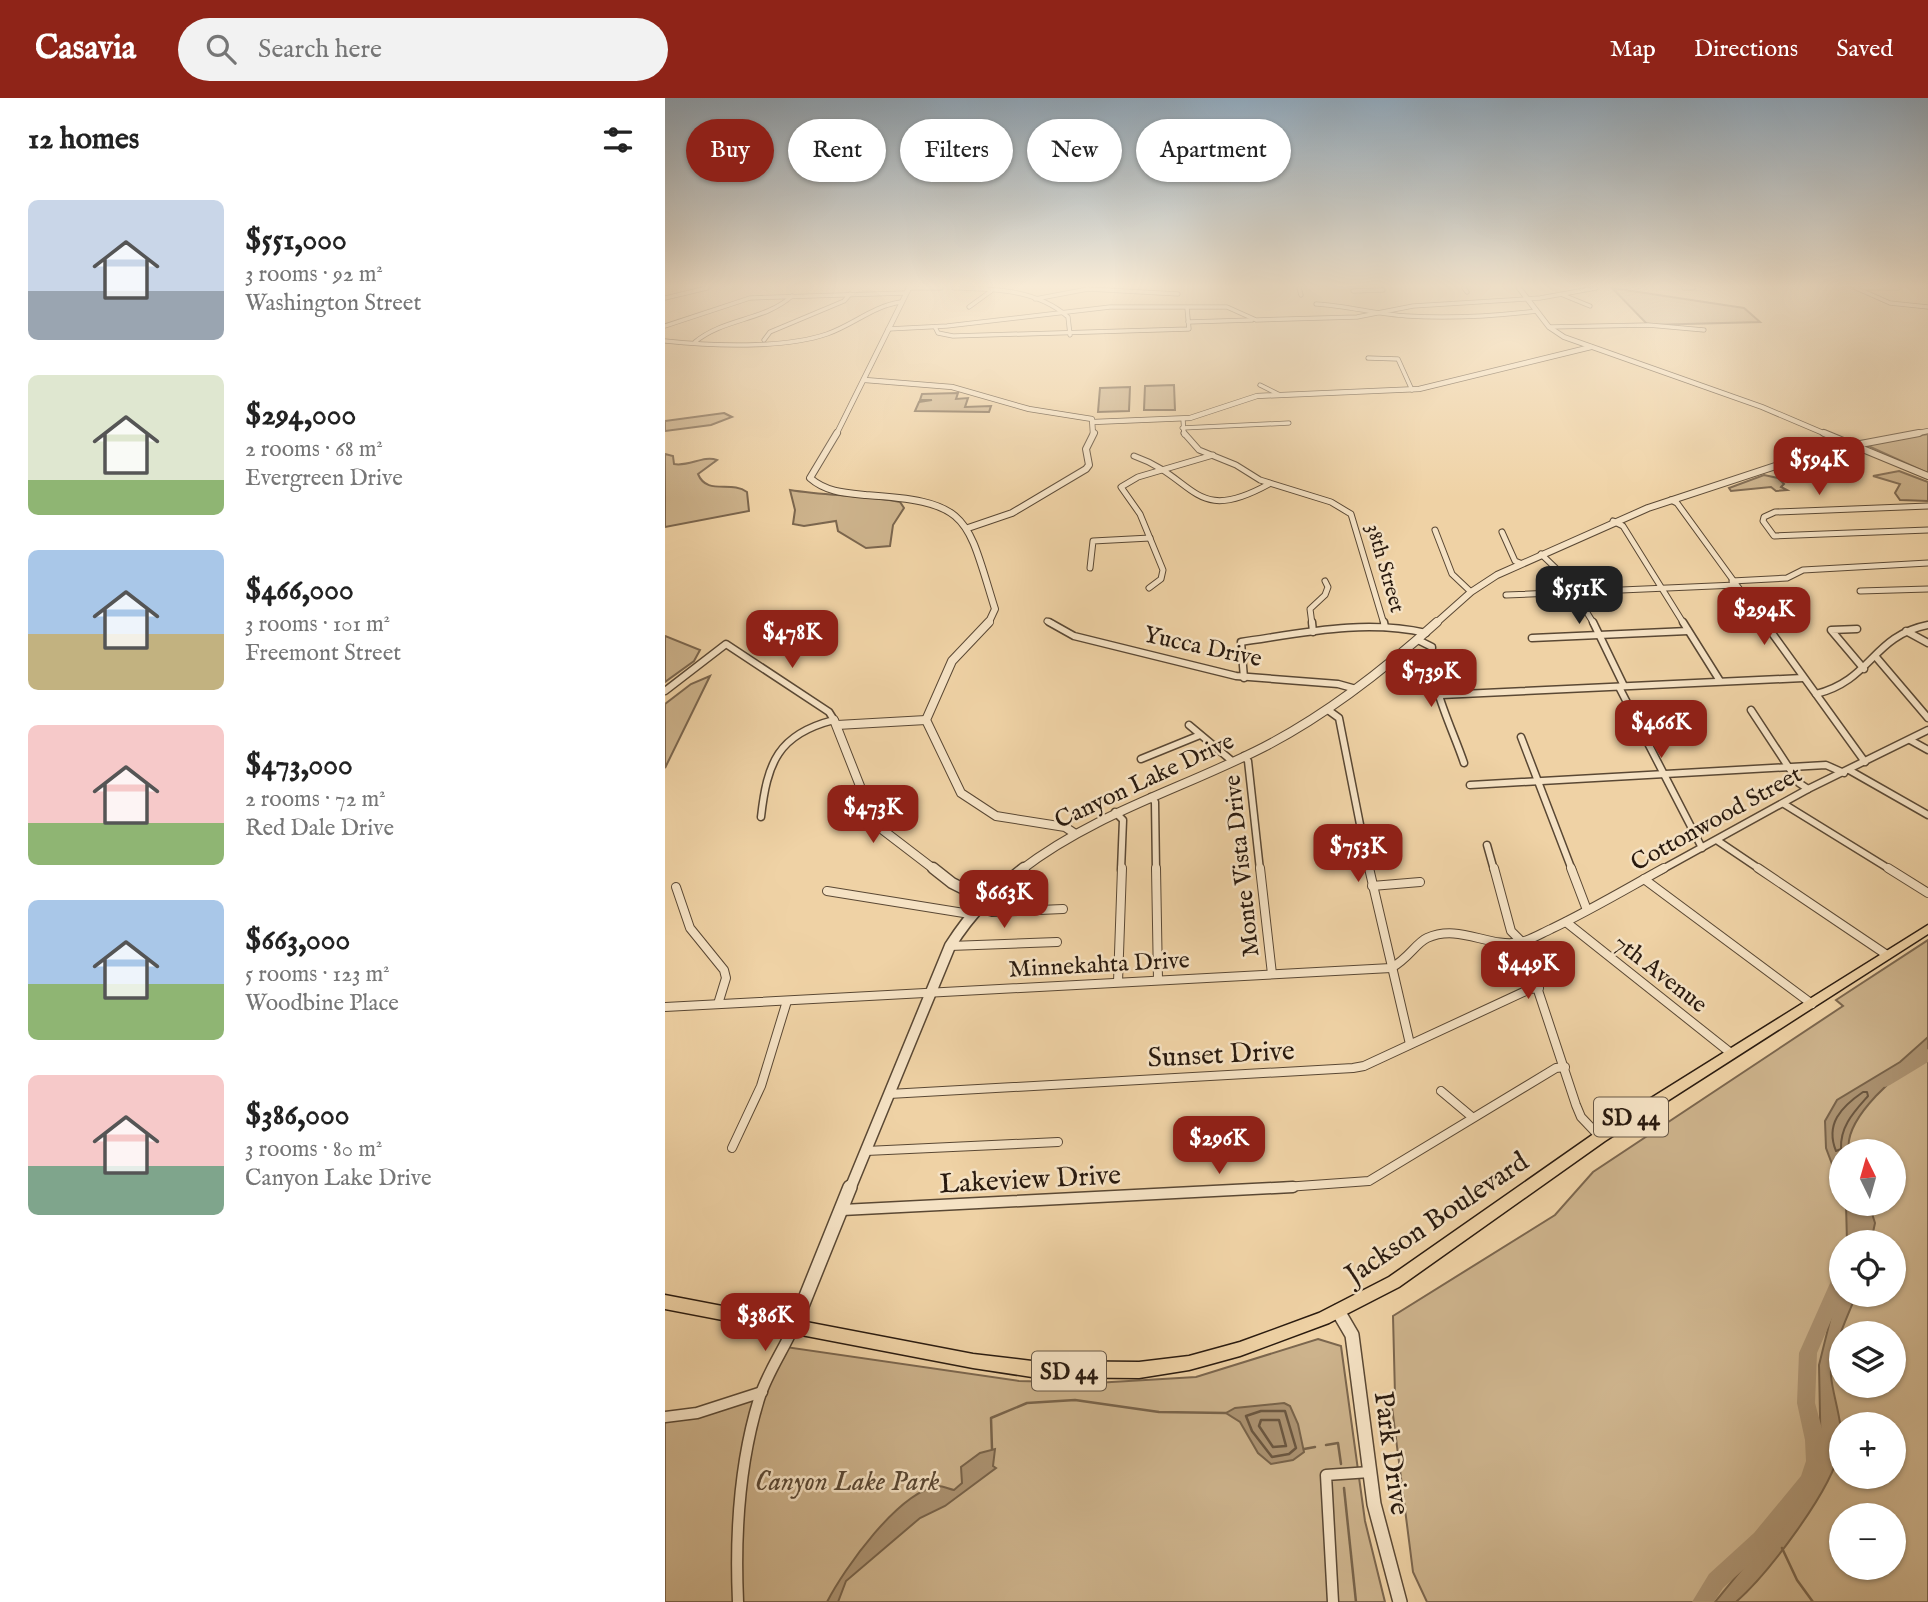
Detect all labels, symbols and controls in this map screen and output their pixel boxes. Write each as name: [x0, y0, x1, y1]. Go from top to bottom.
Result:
search box: [178, 18, 668, 81]
text: Casavia: [35, 28, 136, 70]
icon: search: [202, 30, 240, 68]
text: Search here: [258, 33, 382, 66]
text: Map: [1610, 34, 1656, 65]
text: Directions: [1694, 34, 1798, 65]
text: Saved: [1836, 34, 1893, 65]
chip: Buy: [686, 119, 774, 182]
chip: Rent: [788, 119, 886, 182]
chip: Filters: [900, 119, 1013, 182]
chip: New: [1027, 119, 1122, 182]
chip: Apartment: [1136, 119, 1291, 182]
text: 12 homes: [28, 121, 139, 159]
icon: filters: [599, 121, 637, 159]
text: $551,000: [245, 222, 347, 260]
icon: home: [84, 228, 168, 312]
text: 3 rooms · 92 m²: [245, 260, 383, 289]
text: Washington Street: [245, 289, 421, 318]
text: $294,000: [245, 397, 356, 435]
icon: home: [84, 403, 168, 487]
text: 2 rooms · 68 m²: [245, 435, 383, 464]
pin: $594K: [1770, 438, 1868, 497]
text: $594K: [1790, 445, 1848, 474]
text: Evergreen Drive: [245, 464, 403, 493]
street label: 38th Street: [1359, 521, 1410, 616]
pin: $551K: [1530, 566, 1628, 626]
text: $466,000: [245, 572, 354, 610]
text: $551K: [1552, 574, 1606, 603]
icon: home: [84, 578, 168, 662]
pin: $294K: [1715, 588, 1813, 647]
text: $294K: [1733, 595, 1795, 624]
text: 3 rooms · 101 m²: [245, 610, 390, 639]
pin: $478K: [743, 610, 841, 670]
text: $478K: [762, 618, 822, 647]
street label: Yucca Drive: [1141, 620, 1265, 675]
text: Freemont Street: [245, 639, 401, 668]
pin: $739K: [1382, 650, 1480, 709]
text: $739K: [1402, 657, 1460, 686]
pin: $466K: [1612, 700, 1710, 760]
text: $466K: [1631, 708, 1691, 737]
street label: Canyon Lake Drive: [1050, 726, 1239, 837]
text: $473,000: [245, 747, 353, 785]
icon: home: [84, 753, 168, 837]
street label: Cottonwood Street: [1626, 759, 1808, 879]
street label: Monte Vista Drive: [1218, 773, 1267, 958]
text: 2 rooms · 72 m²: [245, 785, 386, 814]
pin: $473K: [824, 786, 922, 845]
text: $473K: [843, 793, 903, 822]
text: Red Dale Drive: [245, 814, 394, 843]
pin: $753K: [1309, 824, 1407, 884]
text: $753K: [1329, 832, 1387, 861]
pin: $663K: [955, 870, 1053, 930]
text: $663K: [975, 878, 1033, 907]
text: $663,000: [245, 922, 350, 960]
icon: home: [84, 928, 168, 1012]
street label: 7th Avenue: [1607, 928, 1713, 1021]
pin: $449K: [1479, 942, 1577, 1001]
street label: Minnekahta Drive: [1008, 945, 1190, 986]
text: $449K: [1497, 949, 1559, 978]
text: 5 rooms · 123 m²: [245, 960, 390, 989]
text: Woodbine Place: [245, 989, 399, 1018]
street label: Sunset Drive: [1147, 1034, 1296, 1077]
text: $386,000: [245, 1097, 349, 1135]
road number: SD 44: [1594, 1098, 1668, 1136]
icon: home: [84, 1103, 168, 1187]
pin: $296K: [1170, 1116, 1268, 1176]
text: $296K: [1189, 1124, 1249, 1153]
text: 3 rooms · 80 m²: [245, 1135, 382, 1164]
north arrow: [1829, 1139, 1906, 1216]
map controls: [1829, 1139, 1906, 1580]
street label: Jackson Boulevard: [1337, 1145, 1536, 1295]
street label: Lakeview Drive: [938, 1158, 1122, 1203]
text: Canyon Lake Drive: [245, 1164, 432, 1193]
button: locate: [1829, 1230, 1906, 1307]
pin: $386K: [716, 1294, 814, 1353]
text: $386K: [737, 1301, 793, 1330]
button: layers: [1829, 1321, 1906, 1398]
road number: SD 44: [1032, 1352, 1106, 1390]
street label: Park Drive: [1365, 1389, 1417, 1518]
button: +: [1829, 1412, 1906, 1489]
park label: Canyon Lake Park: [755, 1465, 939, 1500]
button: −: [1829, 1503, 1906, 1580]

